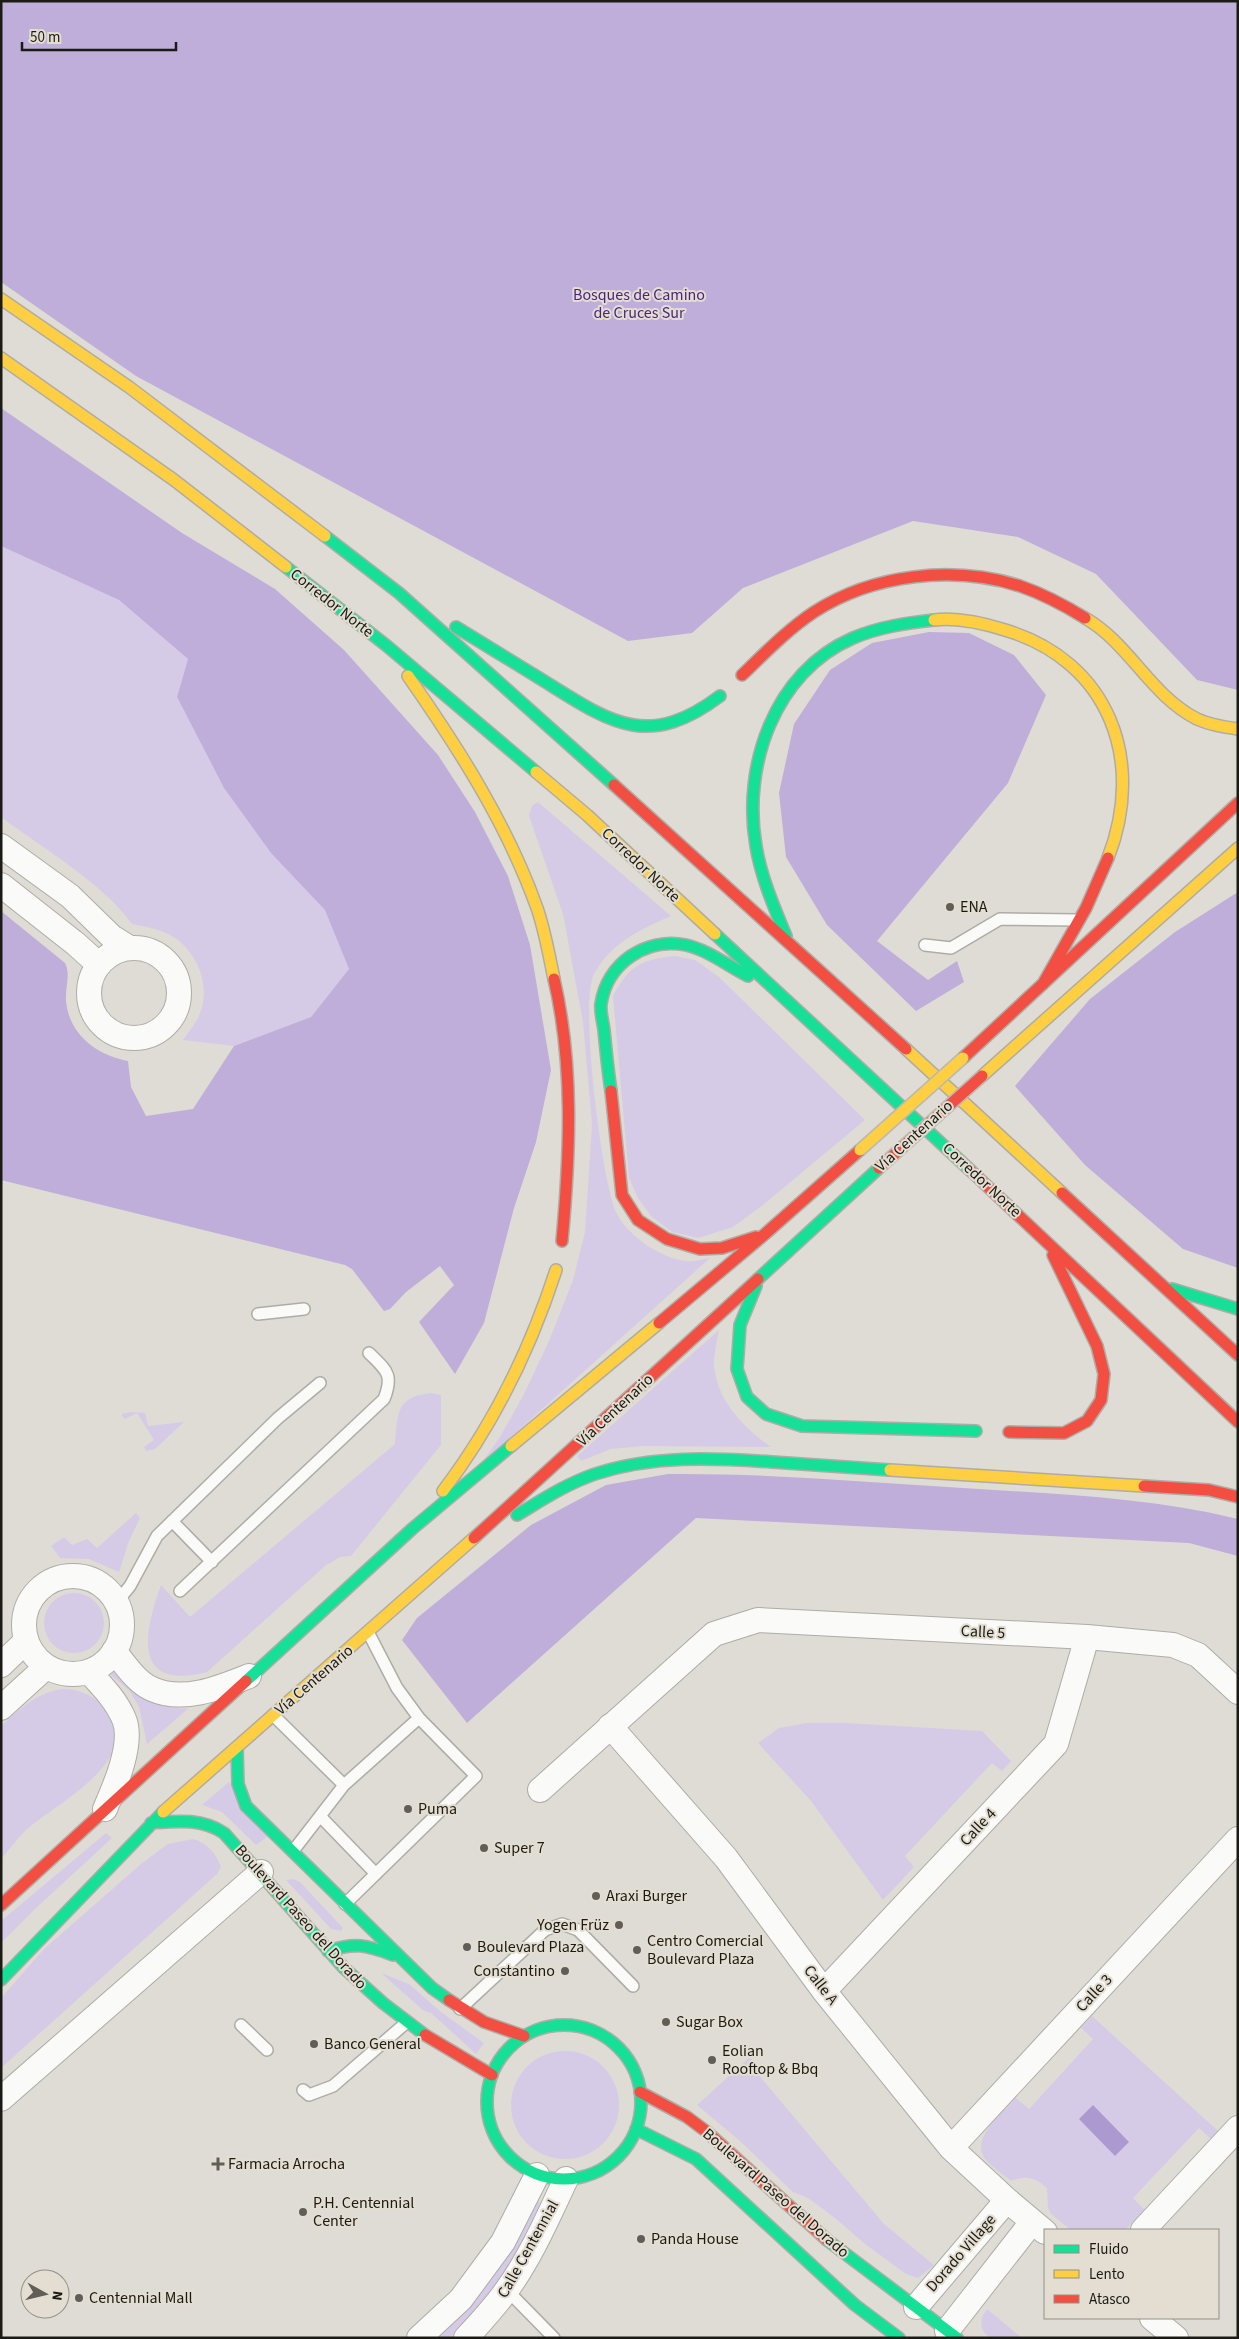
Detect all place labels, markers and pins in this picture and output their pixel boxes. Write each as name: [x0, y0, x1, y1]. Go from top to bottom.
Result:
place label: ENA: [960, 896, 988, 918]
marker: ENA: [944, 901, 956, 913]
place label: Puma: [418, 1798, 457, 1820]
marker: Puma: [402, 1803, 414, 1815]
place label: Super 7: [494, 1837, 545, 1859]
marker: Super 7: [478, 1842, 490, 1854]
place label: Araxi Burger: [606, 1885, 687, 1907]
marker: Araxi Burger: [590, 1890, 602, 1902]
place label: Yogen Früz: [536, 1914, 609, 1936]
marker: Yogen Früz: [613, 1919, 625, 1931]
place label: Centro Comercial Boulevard Plaza: [647, 1930, 763, 1970]
place label: Boulevard Plaza: [477, 1936, 584, 1958]
marker: Boulevard Plaza: [461, 1941, 473, 1953]
marker: Centro Comercial Boulevard Plaza: [631, 1944, 643, 1956]
place label: Constantino: [473, 1960, 555, 1982]
marker: Constantino: [559, 1965, 571, 1977]
place label: Sugar Box: [676, 2011, 743, 2033]
marker: Sugar Box: [660, 2016, 672, 2028]
place label: Banco General: [324, 2033, 421, 2055]
marker: Banco General: [308, 2038, 320, 2050]
place label: Eolian Rooftop & Bbq: [722, 2040, 818, 2080]
marker: Eolian Rooftop & Bbq: [706, 2054, 718, 2066]
place label: Farmacia Arrocha: [228, 2153, 345, 2175]
marker: Farmacia Arrocha: [212, 2158, 224, 2170]
place label: P.H. Centennial Center: [313, 2192, 414, 2232]
marker: P.H. Centennial Center: [297, 2206, 309, 2218]
place label: Panda House: [651, 2228, 739, 2250]
marker: Panda House: [635, 2233, 647, 2245]
place label: Centennial Mall: [89, 2287, 193, 2309]
marker: Centennial Mall: [73, 2292, 85, 2304]

